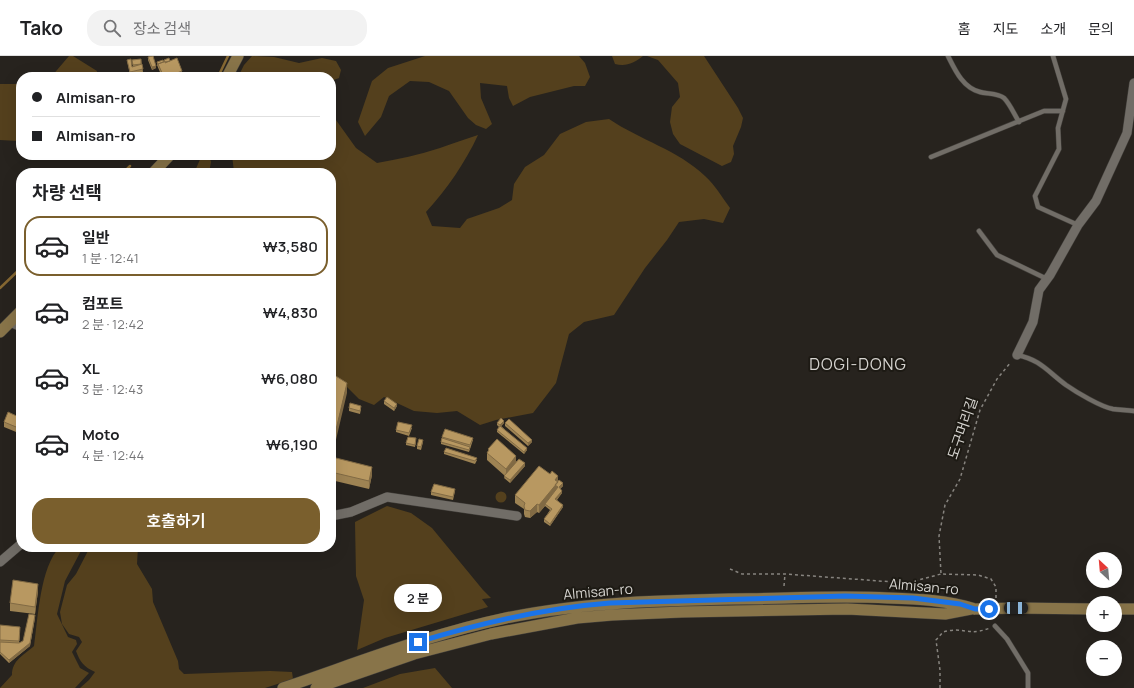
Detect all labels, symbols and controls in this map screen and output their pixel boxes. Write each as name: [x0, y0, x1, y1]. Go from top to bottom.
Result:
search box: [87, 10, 367, 46]
text: Tako: [20, 15, 63, 41]
icon: search: [101, 17, 123, 39]
text: 장소 검색: [133, 18, 191, 39]
text: 홈: [958, 19, 971, 38]
text: 지도: [993, 19, 1018, 38]
text: 소개: [1040, 19, 1066, 38]
text: 문의: [1088, 19, 1114, 38]
text: Almisan-ro: [56, 87, 136, 108]
text: Almisan-ro: [56, 125, 136, 146]
text: 차량 선택: [32, 180, 102, 204]
text: 일반: [82, 227, 110, 248]
icon: car: [34, 228, 70, 264]
text: ₩3,580: [263, 236, 318, 257]
text: 1 분 · 12:41: [82, 249, 139, 267]
text: 컴포트: [82, 293, 123, 314]
icon: car: [34, 294, 70, 330]
text: ₩4,830: [263, 302, 318, 323]
text: 2 분 · 12:42: [82, 315, 144, 333]
district label: DOGI-DONG: [809, 353, 907, 375]
text: XL: [82, 358, 100, 379]
icon: car: [34, 360, 70, 396]
text: ₩6,080: [261, 368, 318, 389]
text: 3 분 · 12:43: [82, 380, 143, 398]
street label: 도구머리길: [943, 394, 981, 462]
text: Moto: [82, 424, 119, 445]
icon: car: [34, 426, 70, 462]
text: ₩6,190: [266, 434, 318, 455]
text: 4 분 · 12:44: [82, 446, 144, 464]
button: 호출하기: [32, 498, 320, 544]
north arrow: [1086, 552, 1122, 588]
map controls: [1086, 552, 1122, 676]
street label: Almisan-ro: [888, 573, 960, 599]
street label: Almisan-ro: [562, 578, 634, 604]
callout: 2 분: [394, 584, 442, 612]
text: 2 분: [407, 589, 429, 607]
button: +: [1086, 596, 1122, 632]
route start: [980, 600, 998, 618]
car: [1004, 602, 1028, 614]
route end: [409, 633, 427, 651]
button: −: [1086, 640, 1122, 676]

